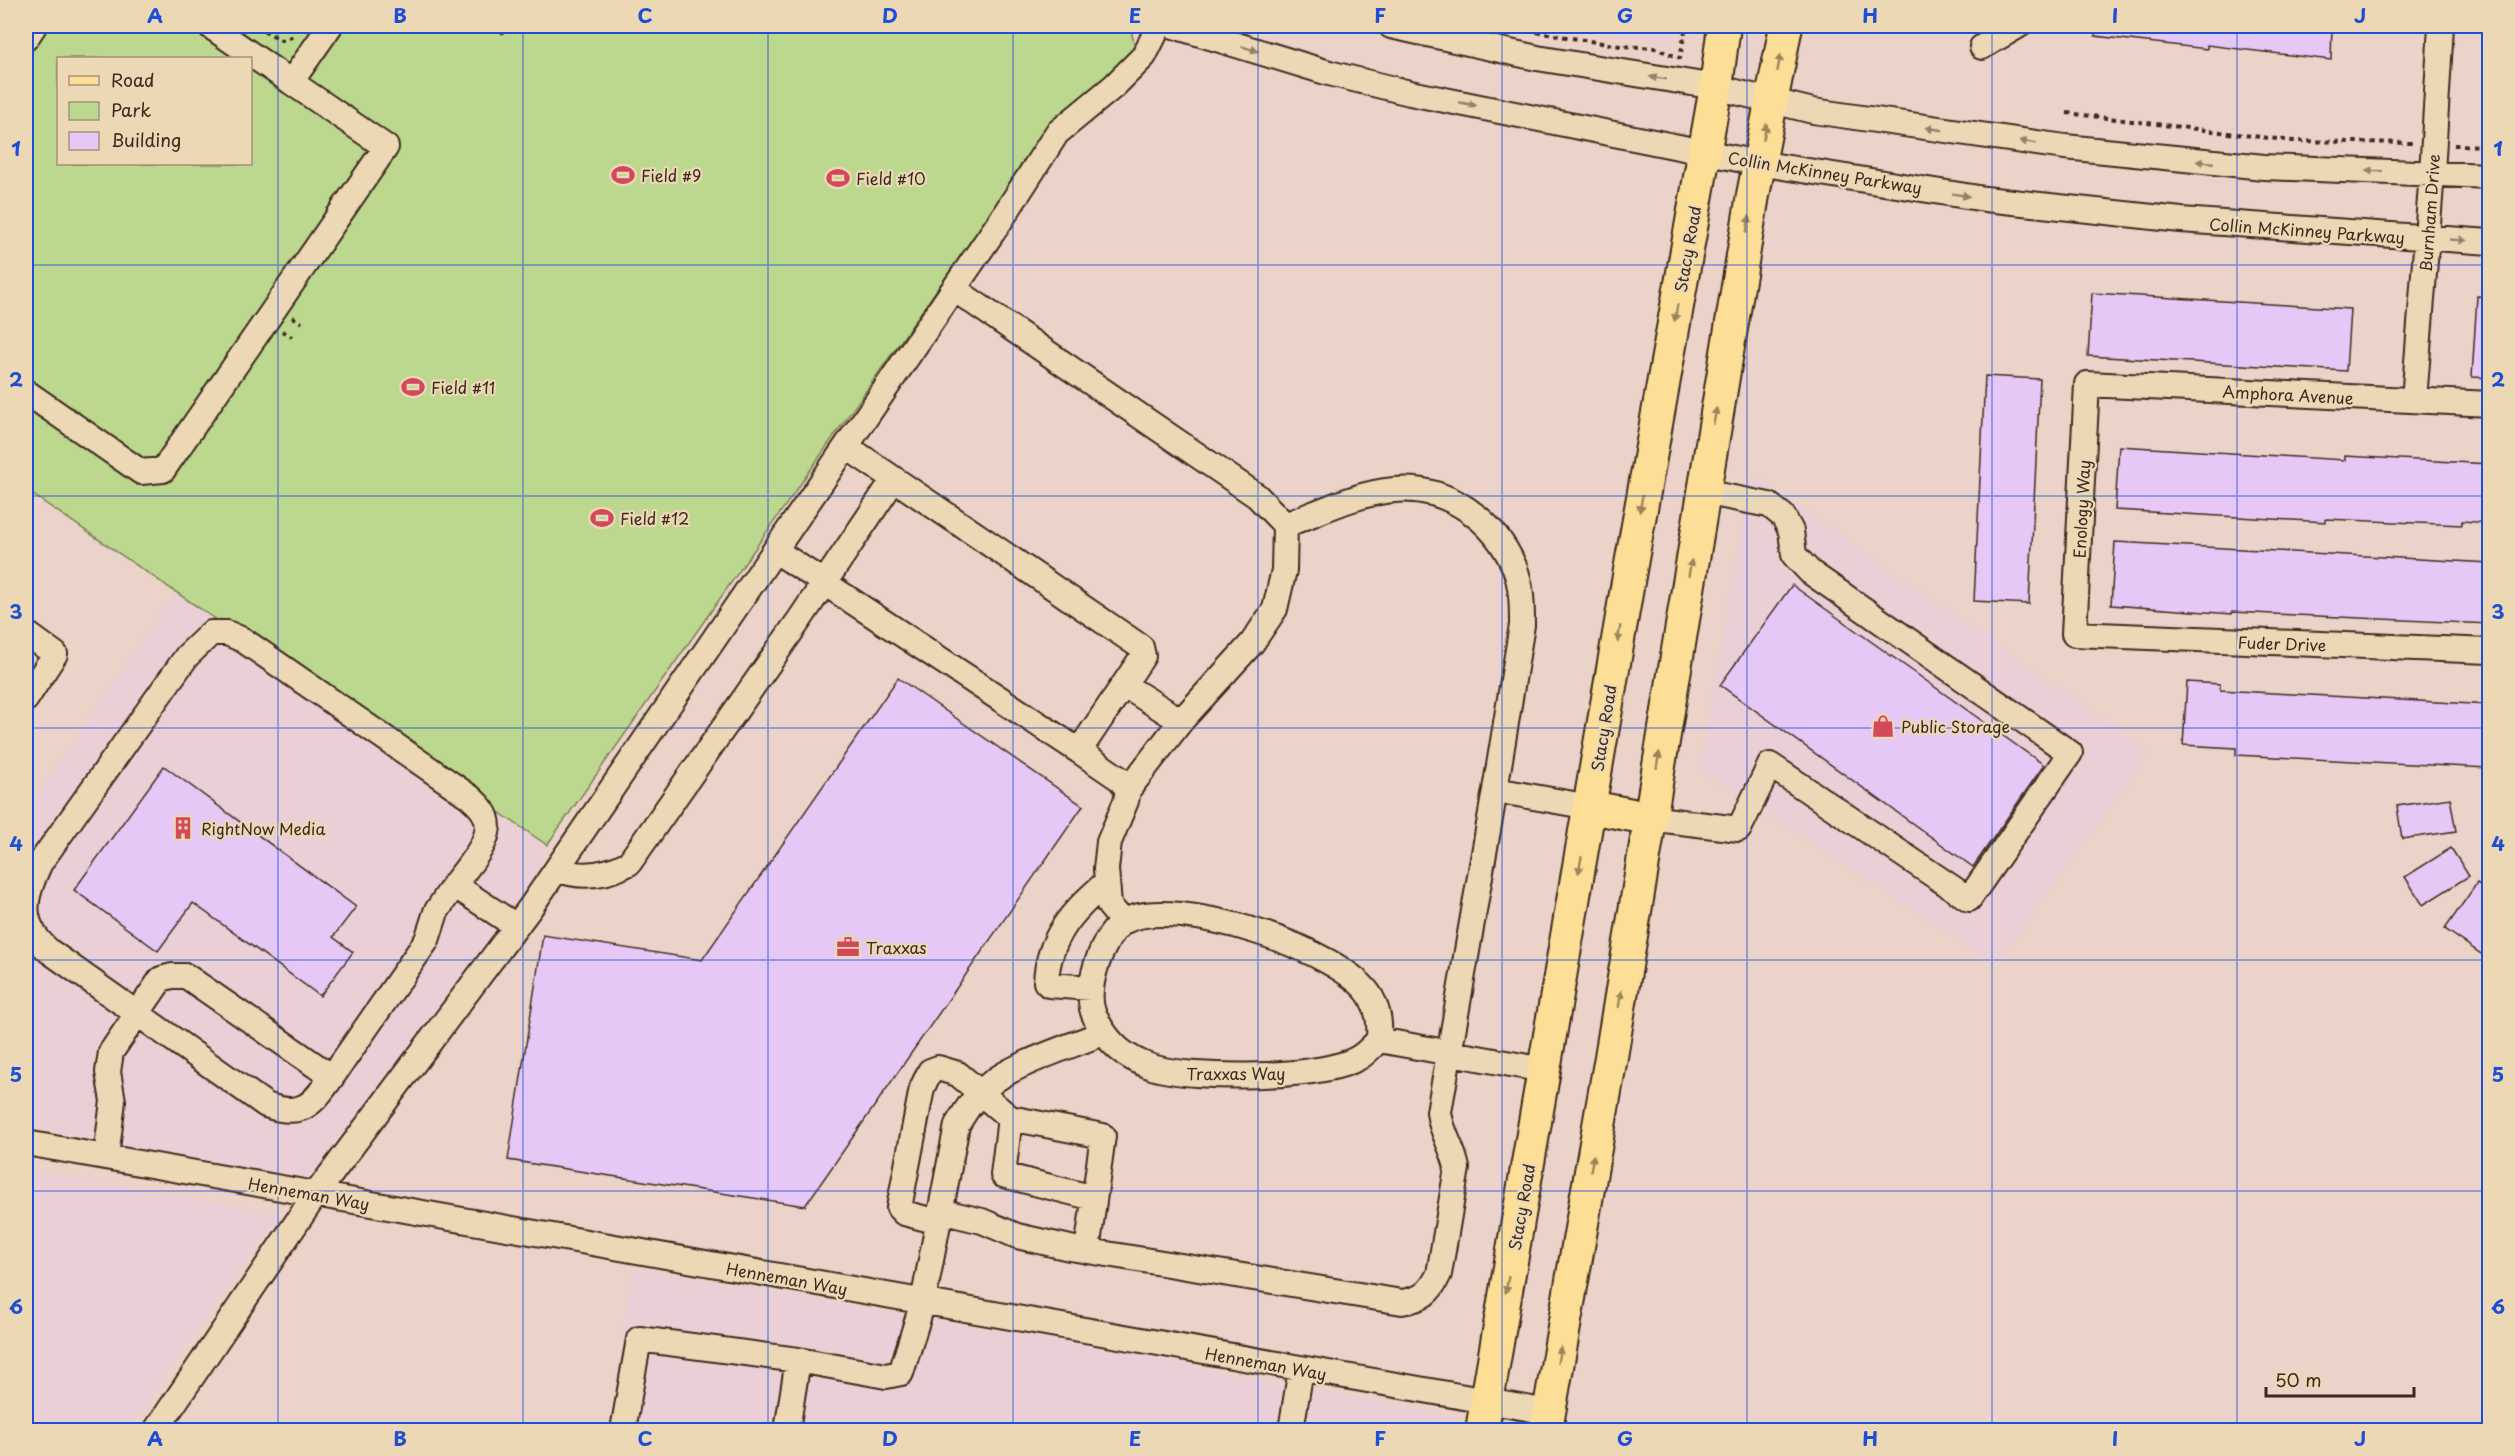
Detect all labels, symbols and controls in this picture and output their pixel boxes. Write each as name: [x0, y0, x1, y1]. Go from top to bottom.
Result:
text: A: [147, 0, 163, 30]
text: B: [393, 0, 407, 30]
text: C: [637, 0, 653, 30]
text: D: [882, 0, 898, 30]
text: E: [1129, 0, 1141, 30]
text: F: [1374, 0, 1386, 30]
text: G: [1617, 0, 1633, 30]
text: H: [1862, 0, 1878, 30]
text: I: [2112, 0, 2118, 30]
text: J: [2354, 0, 2366, 30]
one-way arrow: [1241, 45, 1259, 54]
one-way arrow: [1775, 53, 1784, 72]
legend: [57, 57, 252, 165]
text: Road: [111, 66, 155, 93]
one-way arrow: [1649, 73, 1668, 82]
text: Park: [111, 96, 151, 123]
one-way arrow: [1458, 100, 1477, 109]
one-way arrow: [1761, 122, 1770, 141]
one-way arrow: [1924, 124, 1943, 133]
text: Building: [111, 126, 181, 153]
text: 1: [11, 133, 21, 163]
text: 1: [2493, 133, 2503, 163]
one-way arrow: [2019, 137, 2038, 147]
street label: Collin McKinney Parkway: [1726, 145, 1924, 199]
street label: Burnham Drive: [2413, 153, 2445, 273]
one-way arrow: [2196, 157, 2215, 167]
sports icon: Field #9: [610, 162, 636, 188]
place label: Field #9: [641, 163, 701, 187]
sports icon: Field #10: [825, 165, 851, 191]
place label: Field #10: [856, 166, 926, 190]
one-way arrow: [2364, 166, 2383, 175]
one-way arrow: [1952, 190, 1971, 199]
street label: Stacy Road: [1668, 204, 1706, 294]
street label: Collin McKinney Parkway: [2208, 211, 2406, 249]
one-way arrow: [1744, 214, 1753, 233]
one-way arrow: [2449, 236, 2468, 245]
one-way arrow: [1671, 303, 1680, 322]
text: 2: [9, 364, 23, 394]
text: 2: [2491, 364, 2505, 394]
sports icon: Field #11: [400, 374, 426, 400]
place label: Field #11: [431, 375, 495, 399]
street label: Amphora Avenue: [2222, 379, 2354, 409]
one-way arrow: [1711, 406, 1720, 425]
street label: Enology Way: [2066, 459, 2096, 559]
one-way arrow: [1637, 495, 1646, 514]
sports icon: Field #12: [589, 505, 615, 531]
place label: Field #12: [620, 506, 689, 530]
one-way arrow: [1686, 559, 1695, 578]
text: 3: [9, 596, 23, 626]
text: 3: [2491, 596, 2505, 626]
one-way arrow: [1614, 625, 1623, 644]
street label: Fuder Drive: [2237, 629, 2327, 657]
street label: Stacy Road: [1584, 683, 1622, 773]
shop icon: Public Storage: [1870, 713, 1896, 739]
place label: Public Storage: [1901, 714, 2010, 738]
one-way arrow: [1654, 751, 1663, 770]
building icon: RightNow Media: [170, 815, 196, 841]
place label: RightNow Media: [201, 816, 325, 840]
text: 4: [9, 828, 23, 858]
text: 4: [2491, 828, 2505, 858]
one-way arrow: [1575, 855, 1584, 874]
office icon: Traxxas: [835, 934, 861, 960]
place label: Traxxas: [866, 935, 927, 959]
one-way arrow: [1615, 989, 1624, 1008]
text: 5: [10, 1059, 22, 1089]
text: 5: [2492, 1059, 2504, 1089]
street label: Traxxas Way: [1187, 1061, 1285, 1085]
one-way arrow: [1588, 1153, 1597, 1172]
street label: Stacy Road: [1502, 1162, 1540, 1252]
street label: Henneman Way: [246, 1171, 372, 1215]
street label: Henneman Way: [724, 1256, 850, 1300]
one-way arrow: [1502, 1275, 1511, 1294]
text: 6: [9, 1291, 23, 1321]
text: 6: [2491, 1291, 2505, 1321]
street label: Henneman Way: [1203, 1341, 1329, 1385]
one-way arrow: [1554, 1345, 1563, 1364]
scale bar: [2266, 1360, 2414, 1398]
text: 50 m: [2275, 1366, 2322, 1393]
text: A: [147, 1423, 163, 1453]
text: B: [393, 1423, 407, 1453]
text: C: [637, 1423, 653, 1453]
text: D: [882, 1423, 898, 1453]
text: E: [1129, 1423, 1141, 1453]
text: F: [1374, 1423, 1386, 1453]
text: G: [1617, 1423, 1633, 1453]
text: H: [1862, 1423, 1878, 1453]
text: I: [2112, 1423, 2118, 1453]
text: J: [2354, 1423, 2366, 1453]

